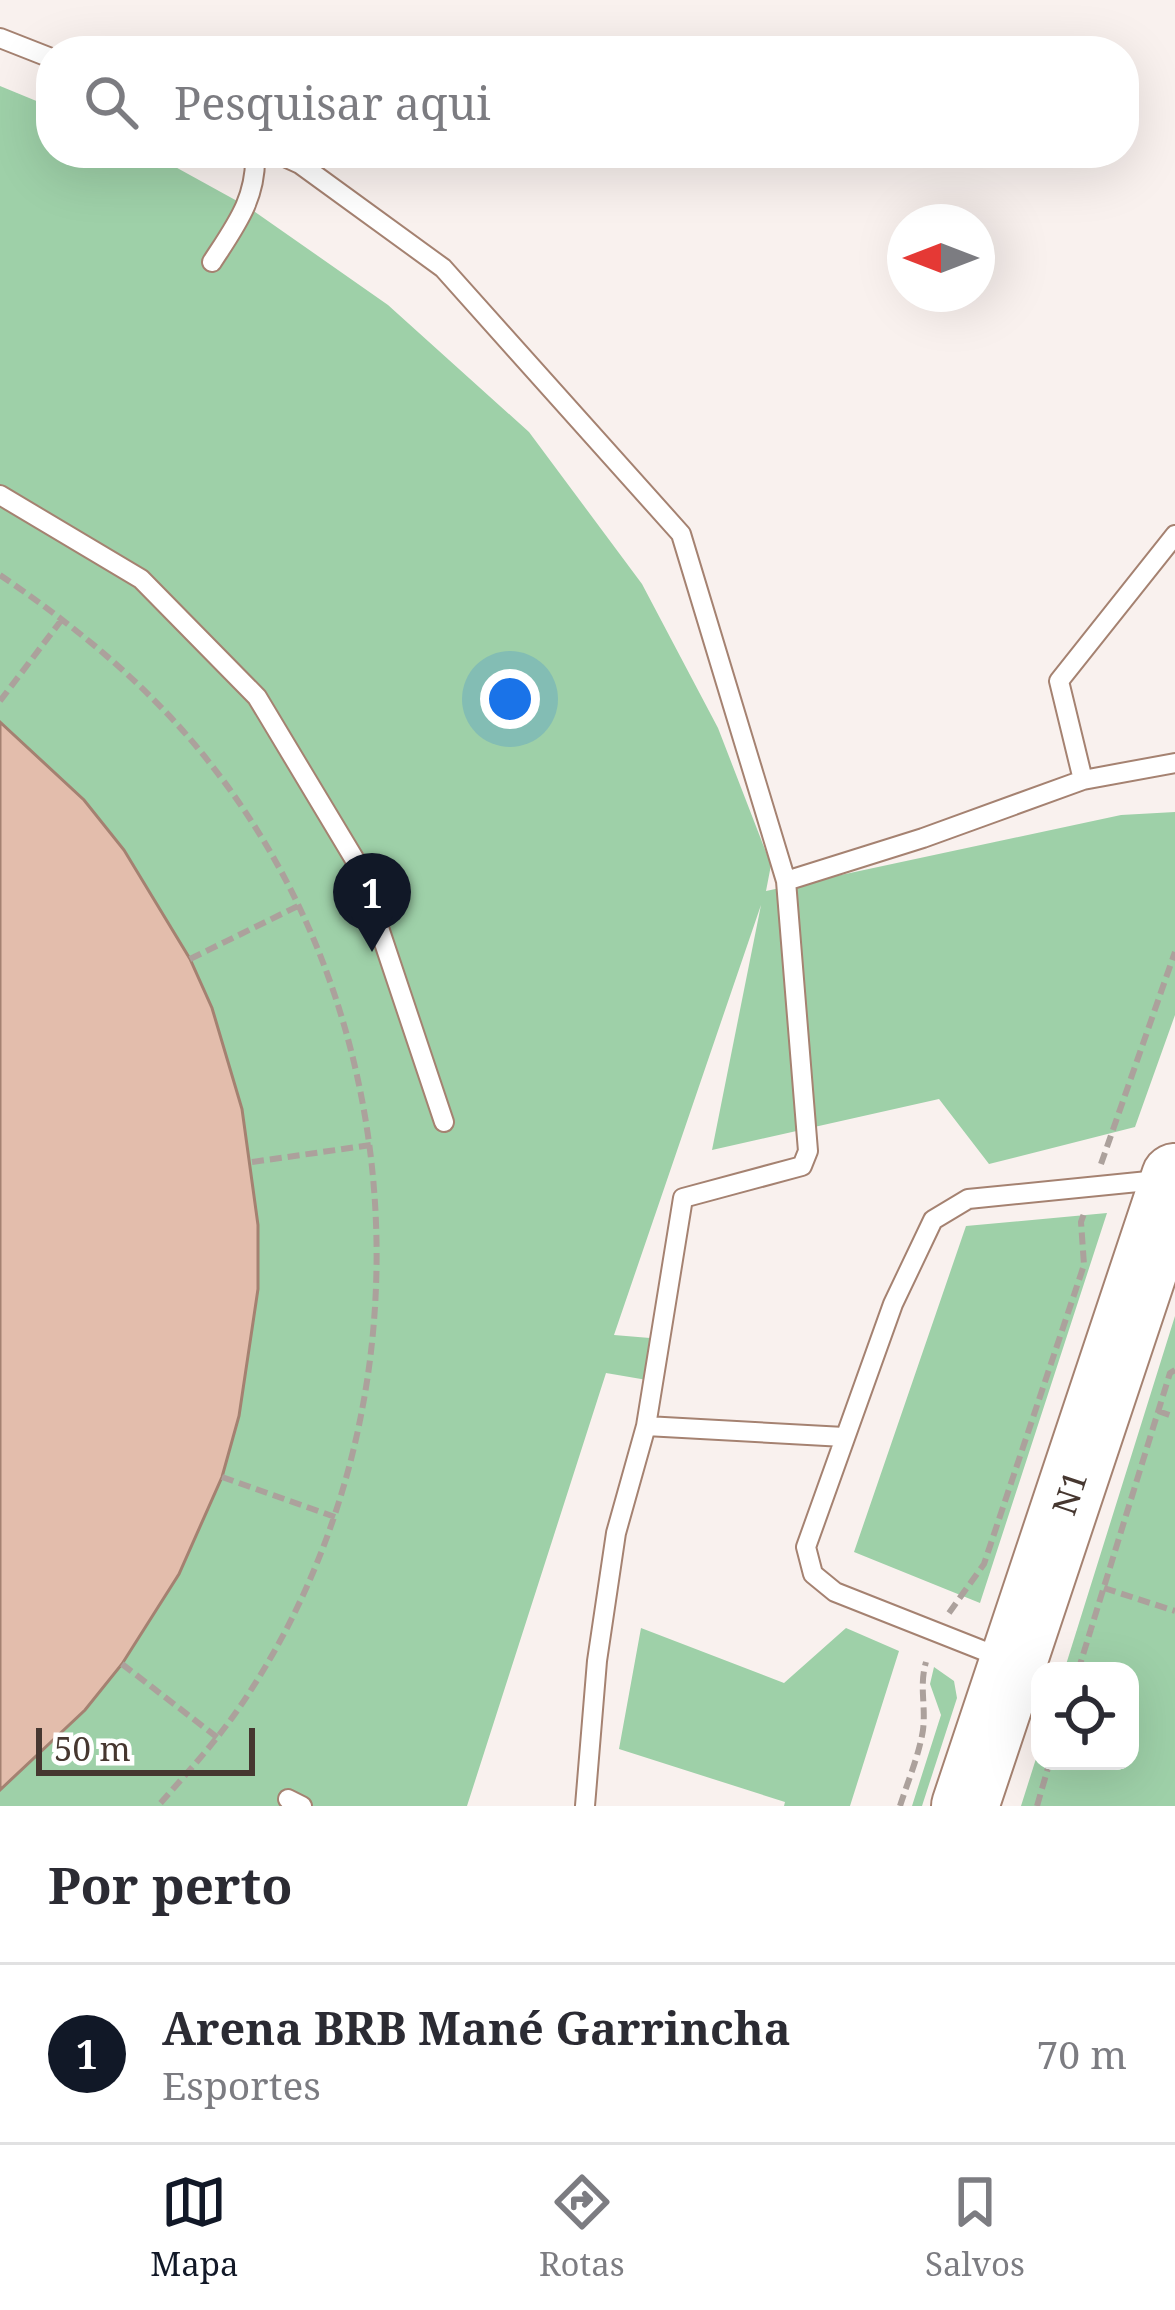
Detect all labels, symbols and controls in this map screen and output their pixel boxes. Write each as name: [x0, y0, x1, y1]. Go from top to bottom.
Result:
search box: [36, 36, 1139, 168]
icon: search: [78, 69, 144, 135]
text: Pesquisar aqui: [174, 72, 491, 133]
north arrow: [887, 204, 995, 312]
your location: [480, 669, 540, 729]
pin: 1: [333, 853, 411, 952]
street label: N1: [1041, 1465, 1097, 1521]
map controls: [1031, 1662, 1139, 1770]
button: locate: [1031, 1662, 1139, 1770]
scale bar: [36, 1722, 255, 1775]
text: 50 m: [54, 1726, 131, 1771]
text: Por perto: [48, 1849, 293, 1919]
text: Arena BRB Mané Garrincha: [162, 1997, 791, 2058]
text: 1: [76, 2027, 98, 2080]
text: 70 m: [1036, 2027, 1127, 2080]
text: Esportes: [162, 2058, 321, 2111]
tab: Mapa: [150, 2169, 239, 2286]
tab: Rotas: [539, 2169, 625, 2286]
tab: Salvos: [925, 2169, 1025, 2286]

